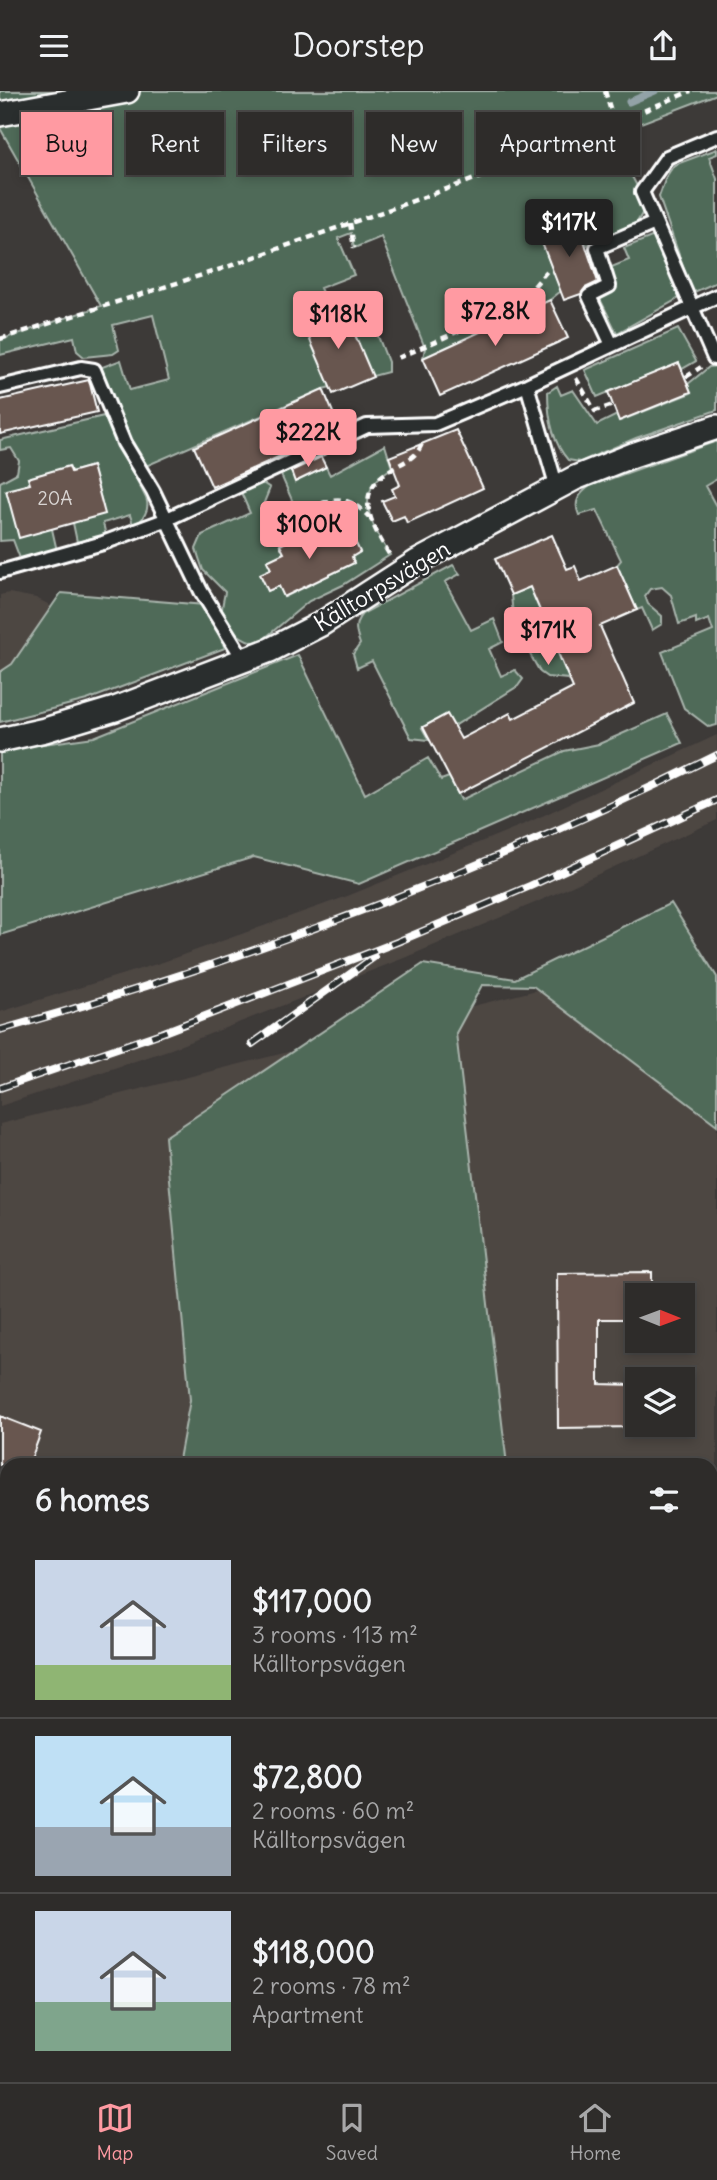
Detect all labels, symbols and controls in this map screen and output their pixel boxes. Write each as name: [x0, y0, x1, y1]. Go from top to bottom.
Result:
text: Doorstep: [292, 25, 425, 66]
icon: menu: [35, 27, 73, 65]
icon: share: [644, 27, 682, 65]
chip: Buy: [21, 112, 112, 175]
chip: Rent: [126, 112, 224, 175]
chip: Filters: [238, 112, 352, 175]
chip: New: [366, 112, 462, 175]
chip: Apartment: [476, 112, 640, 175]
pin: $117K: [520, 199, 618, 259]
text: $117K: [541, 207, 597, 236]
pin: $72.8K: [438, 289, 552, 348]
pin: $118K: [289, 292, 387, 351]
text: $72.8K: [461, 296, 529, 325]
text: $118K: [309, 299, 367, 328]
pin: $222K: [259, 409, 357, 469]
text: $222K: [276, 417, 340, 446]
house number: 20A: [37, 486, 73, 510]
pin: $100K: [260, 501, 358, 561]
text: $100K: [276, 509, 342, 538]
street label: Källtorpsvägen: [308, 534, 455, 638]
pin: $171K: [499, 607, 597, 667]
text: $171K: [520, 615, 576, 644]
north arrow: [625, 1283, 695, 1353]
map controls: [625, 1283, 695, 1437]
button: layers: [625, 1367, 695, 1437]
text: 6 homes: [35, 1481, 150, 1519]
icon: filters: [645, 1481, 683, 1519]
text: $117,000: [252, 1582, 372, 1620]
icon: home: [91, 1588, 175, 1672]
text: 3 rooms · 113 m²: [252, 1620, 418, 1649]
text: Källtorpsvägen: [252, 1649, 406, 1678]
text: $72,800: [252, 1758, 363, 1796]
icon: home: [91, 1764, 175, 1848]
text: 2 rooms · 60 m²: [252, 1796, 414, 1825]
text: Källtorpsvägen: [252, 1825, 406, 1854]
text: $118,000: [252, 1933, 375, 1971]
icon: home: [91, 1939, 175, 2023]
text: 2 rooms · 78 m²: [252, 1971, 411, 2000]
text: Apartment: [252, 2000, 364, 2029]
tab: Map: [96, 2099, 134, 2165]
tab: Saved: [326, 2099, 378, 2165]
tab: Home: [570, 2099, 621, 2165]

